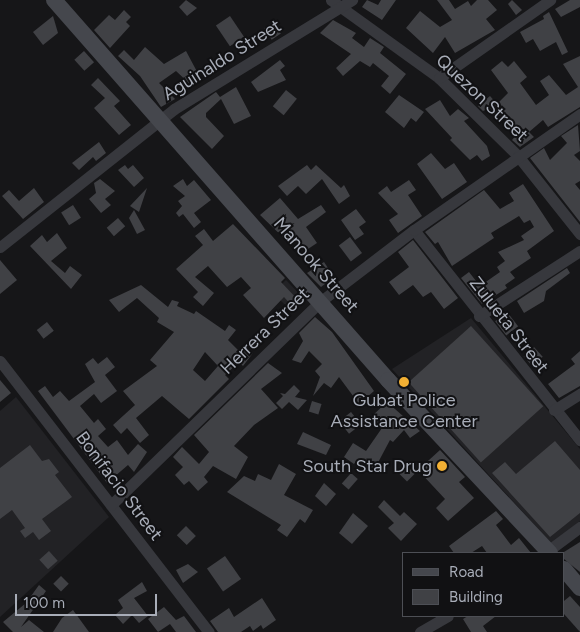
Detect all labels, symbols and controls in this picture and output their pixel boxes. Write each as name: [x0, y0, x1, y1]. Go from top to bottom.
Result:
street label: Aguinaldo Street: [159, 15, 285, 105]
street label: Quezon Street: [431, 50, 533, 146]
street label: Manook Street: [269, 213, 363, 317]
street label: Zulueta Street: [465, 273, 553, 377]
street label: Herrera Street: [216, 283, 314, 379]
marker: Gubat Police Assistance Center: [398, 376, 410, 388]
place label: Gubat Police Assistance Center: [330, 390, 478, 432]
street label: Bonifacio Street: [71, 427, 167, 545]
place label: South Star Drug: [303, 455, 432, 477]
marker: South Star Drug: [436, 460, 448, 472]
legend: [402, 552, 565, 617]
text: Road: [449, 563, 484, 581]
scale bar: [18, 584, 160, 616]
text: Building: [449, 588, 503, 606]
text: 100 m: [23, 594, 65, 612]

